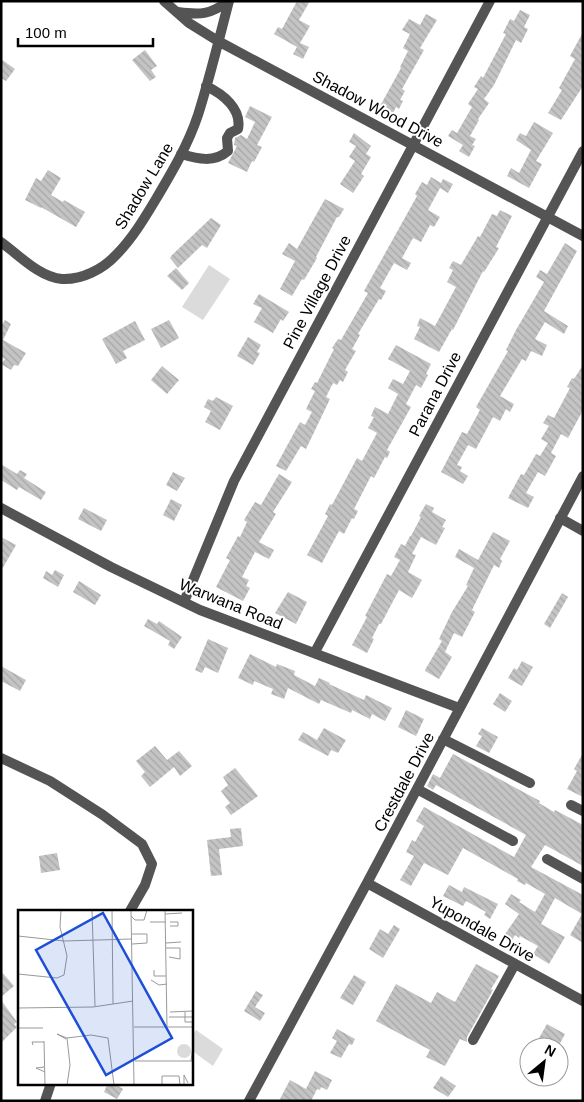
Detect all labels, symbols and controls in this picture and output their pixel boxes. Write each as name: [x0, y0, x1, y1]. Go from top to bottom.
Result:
scale bar: [18, 15, 152, 47]
text: 100 m: [25, 24, 67, 41]
street label: Shadow Wood Drive: [310, 67, 446, 151]
street label: Shadow Lane: [112, 140, 177, 232]
street label: Pine Village Drive: [280, 232, 354, 352]
street label: Parana Drive: [406, 349, 464, 439]
street label: Warwana Road: [177, 576, 285, 632]
street label: Crestdale Drive: [371, 729, 437, 835]
street label: Yupondale Drive: [427, 893, 538, 965]
inset map: [18, 910, 192, 1084]
north arrow: [519, 1037, 569, 1087]
text: N: [542, 1041, 559, 1060]

